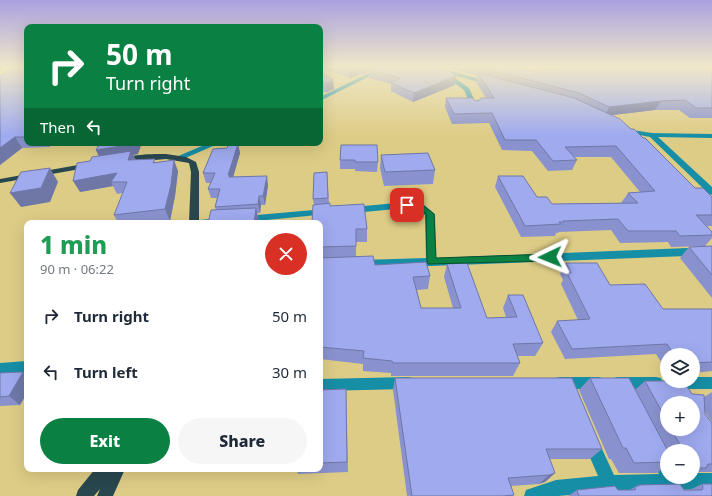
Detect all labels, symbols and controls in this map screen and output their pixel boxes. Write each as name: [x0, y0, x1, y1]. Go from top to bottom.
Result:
text: 50 m: [106, 35, 173, 73]
icon: right: [40, 40, 92, 92]
text: Turn right: [106, 71, 190, 95]
icon: left: [83, 116, 105, 138]
text: Then: [40, 117, 75, 137]
pin: [390, 188, 424, 222]
icon: arrive: [396, 194, 418, 216]
text: 1 min: [40, 228, 107, 261]
button: close: [265, 233, 307, 275]
position arrow: [529, 236, 571, 278]
text: 90 m · 06:22: [40, 260, 114, 278]
icon: right: [40, 305, 62, 327]
text: Turn right: [74, 306, 149, 326]
text: 50 m: [272, 306, 307, 326]
map controls: [660, 348, 700, 484]
button: layers: [660, 348, 700, 388]
icon: left: [40, 361, 62, 383]
text: Turn left: [74, 362, 138, 382]
text: 30 m: [272, 362, 307, 382]
button: +: [660, 396, 700, 436]
button: Exit: [40, 418, 170, 464]
button: Share: [178, 418, 307, 464]
button: −: [660, 444, 700, 484]

